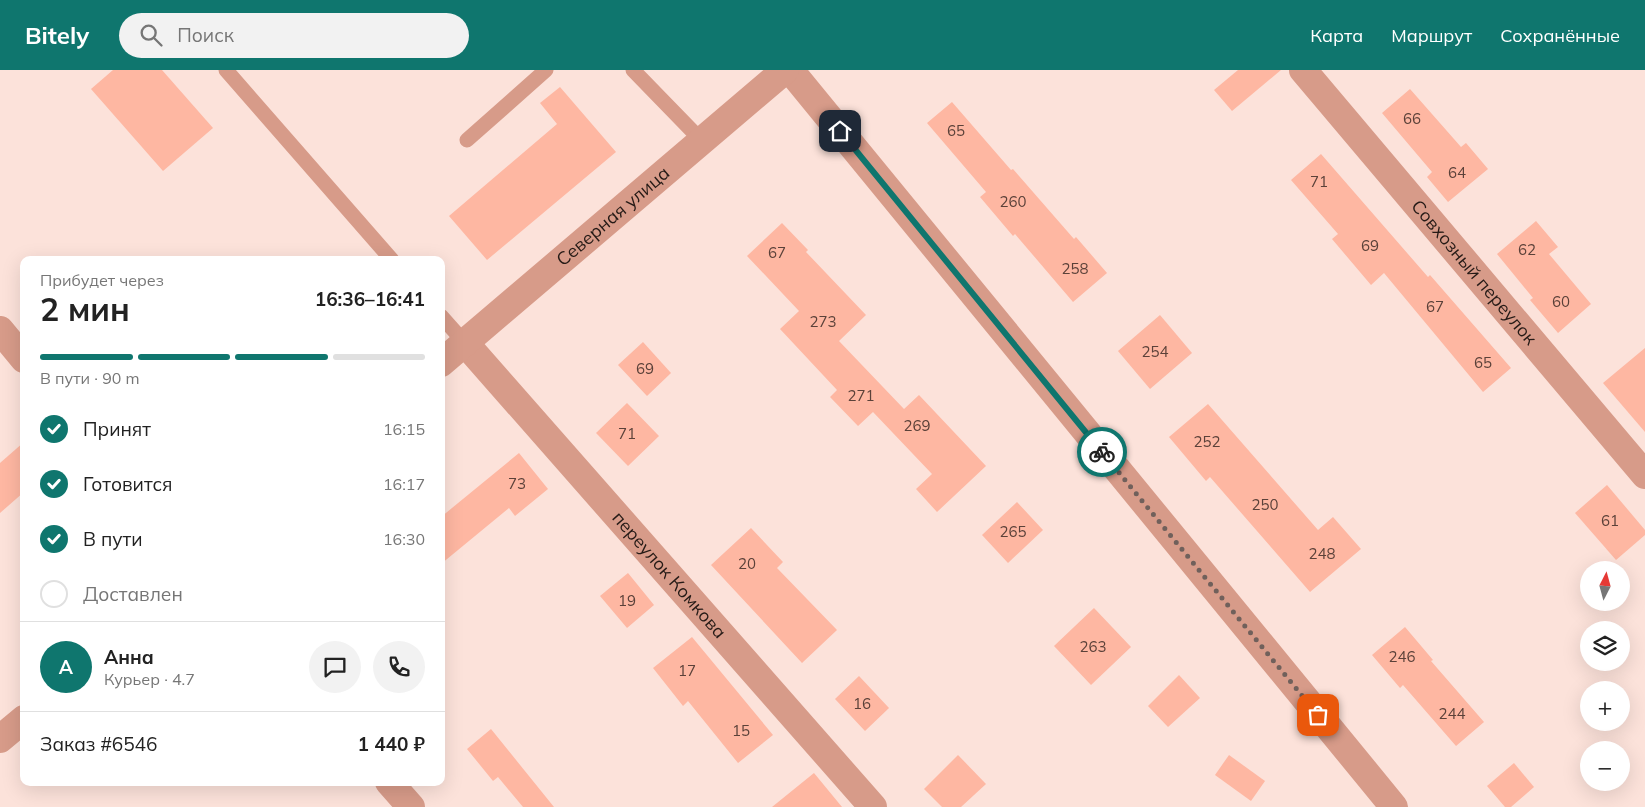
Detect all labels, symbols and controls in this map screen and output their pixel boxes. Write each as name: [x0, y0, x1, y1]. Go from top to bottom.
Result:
search box: [119, 13, 469, 58]
text: Bitely: [25, 20, 89, 50]
icon: search: [137, 21, 165, 49]
text: Поиск: [177, 23, 234, 47]
text: Карта: [1310, 24, 1363, 47]
text: Маршрут: [1391, 24, 1472, 47]
text: Сохранённые: [1500, 24, 1620, 47]
house number: 66: [1403, 109, 1421, 128]
pin: [819, 110, 861, 152]
icon: home: [826, 117, 854, 145]
house number: 65: [947, 121, 965, 140]
street label: Северная улица: [551, 161, 674, 271]
house number: 64: [1448, 163, 1466, 182]
house number: 71: [1310, 172, 1328, 191]
house number: 260: [999, 192, 1027, 211]
street label: Совхозный переулок: [1407, 195, 1542, 350]
house number: 69: [1361, 236, 1379, 255]
house number: 62: [1518, 240, 1536, 259]
house number: 67: [768, 243, 786, 262]
house number: 258: [1061, 259, 1089, 278]
text: Прибудет через: [40, 270, 164, 290]
text: 16:36–16:41: [315, 287, 425, 311]
text: 2 мин: [40, 289, 130, 329]
house number: 60: [1552, 292, 1570, 311]
house number: 67: [1426, 297, 1444, 316]
house number: 273: [809, 312, 837, 331]
house number: 254: [1141, 342, 1169, 361]
house number: 65: [1474, 353, 1492, 372]
house number: 69: [636, 359, 654, 378]
text: В пути · 90 m: [40, 368, 140, 388]
house number: 271: [847, 386, 875, 405]
icon: check: [40, 415, 68, 443]
house number: 269: [903, 416, 931, 435]
text: Принят: [83, 417, 151, 441]
text: 16:15: [383, 419, 425, 439]
house number: 71: [618, 424, 636, 443]
courier: [1077, 427, 1127, 477]
house number: 252: [1193, 432, 1221, 451]
icon: bike: [1088, 438, 1116, 466]
icon: check: [40, 470, 68, 498]
text: Готовится: [83, 472, 173, 496]
text: 16:17: [383, 474, 425, 494]
house number: 73: [508, 474, 526, 493]
house number: 250: [1251, 495, 1279, 514]
street label: переулок Комкова: [607, 506, 731, 643]
house number: 61: [1601, 511, 1619, 530]
house number: 265: [999, 522, 1027, 541]
icon: check: [40, 525, 68, 553]
text: В пути: [83, 527, 142, 551]
text: 16:30: [383, 529, 425, 549]
house number: 248: [1308, 544, 1336, 563]
house number: 20: [738, 554, 756, 573]
north arrow: [1580, 561, 1630, 611]
map controls: [1580, 561, 1630, 791]
text: Доставлен: [83, 582, 183, 606]
house number: 19: [618, 591, 636, 610]
button: layers: [1580, 621, 1630, 671]
house number: 263: [1079, 637, 1107, 656]
button: chat: [309, 641, 361, 693]
button: phone: [373, 641, 425, 693]
text: Анна: [104, 645, 154, 669]
house number: 246: [1388, 647, 1416, 666]
text: А: [59, 655, 73, 679]
house number: 17: [678, 661, 696, 680]
text: Курьер · 4.7: [104, 669, 195, 689]
button: +: [1580, 681, 1630, 731]
house number: 16: [853, 694, 871, 713]
pin: [1297, 694, 1339, 736]
icon: bag: [1304, 701, 1332, 729]
house number: 244: [1438, 704, 1466, 723]
house number: 15: [732, 721, 750, 740]
text: Заказ #6546: [40, 732, 157, 756]
text: 1 440 ₽: [358, 732, 425, 756]
button: −: [1580, 741, 1630, 791]

